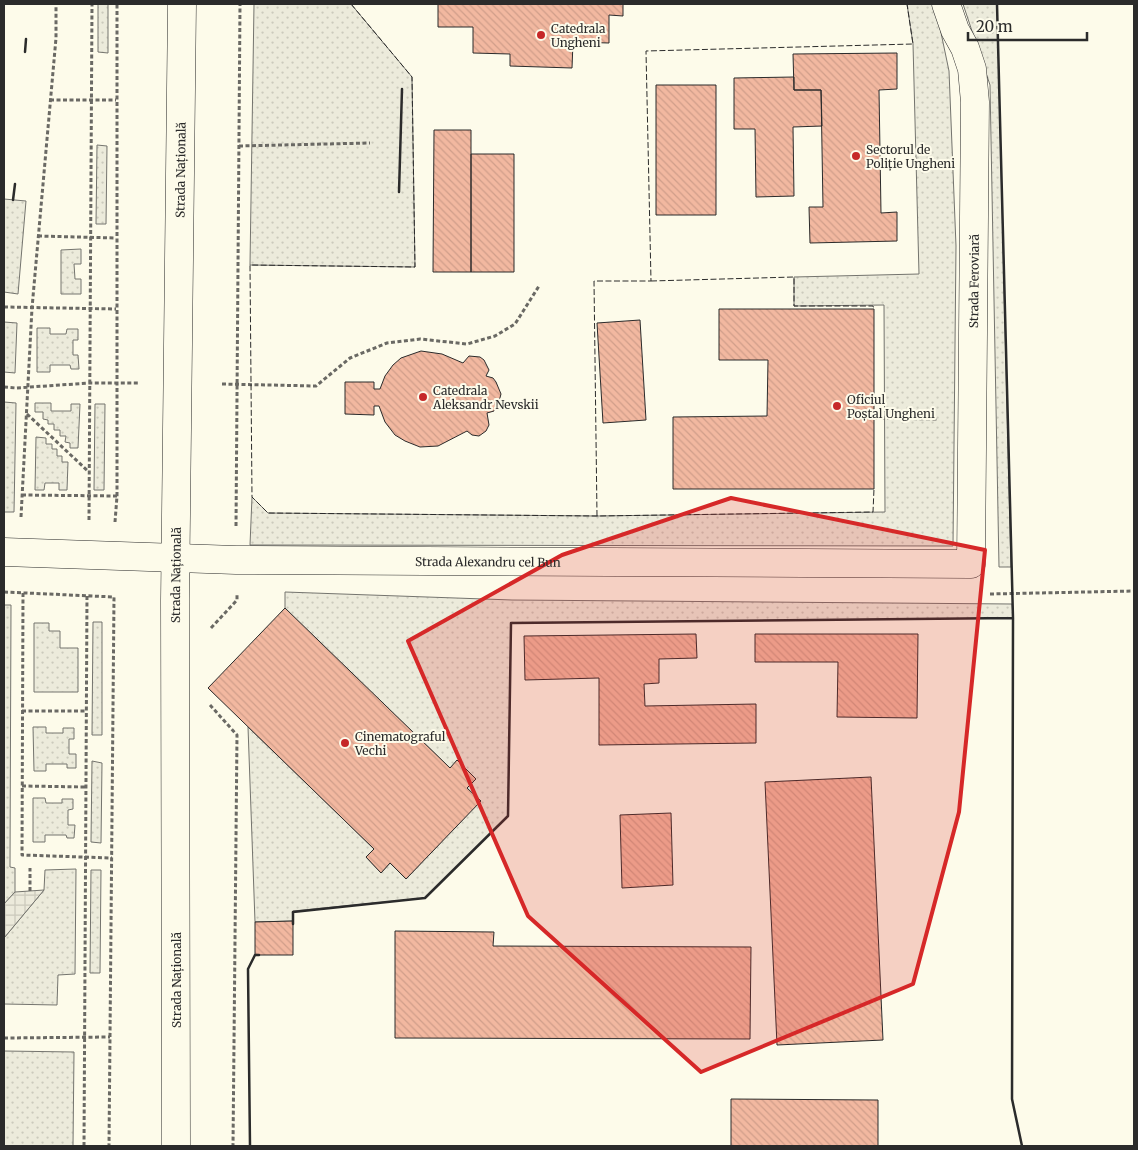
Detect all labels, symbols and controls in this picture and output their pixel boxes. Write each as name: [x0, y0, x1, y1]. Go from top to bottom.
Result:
scale bar: [968, 10, 1087, 42]
text: 20 m: [976, 17, 1013, 36]
place label: Catedrala Ungheni: [551, 21, 606, 50]
marker: Catedrala Ungheni: [535, 29, 547, 41]
street label: Strada Națională: [172, 121, 189, 218]
place label: Sectorul de Poliție Ungheni: [866, 142, 955, 172]
marker: Sectorul de Poliție Ungheni: [850, 150, 862, 162]
street label: Strada Feroviară: [966, 233, 981, 328]
place label: Catedrala Aleksandr Nevskii: [432, 383, 539, 412]
marker: Catedrala Aleksandr Nevskii: [417, 391, 429, 403]
place label: Oficiul Poștal Ungheni: [847, 392, 935, 422]
marker: Oficiul Poștal Ungheni: [831, 400, 843, 412]
street label: Strada Națională: [167, 526, 184, 623]
street label: Strada Alexandru cel Bun: [415, 553, 561, 569]
place label: Cinematograful Vechi: [354, 729, 446, 758]
marker: Cinematograful Vechi: [339, 737, 351, 749]
street label: Strada Națională: [169, 932, 185, 1028]

